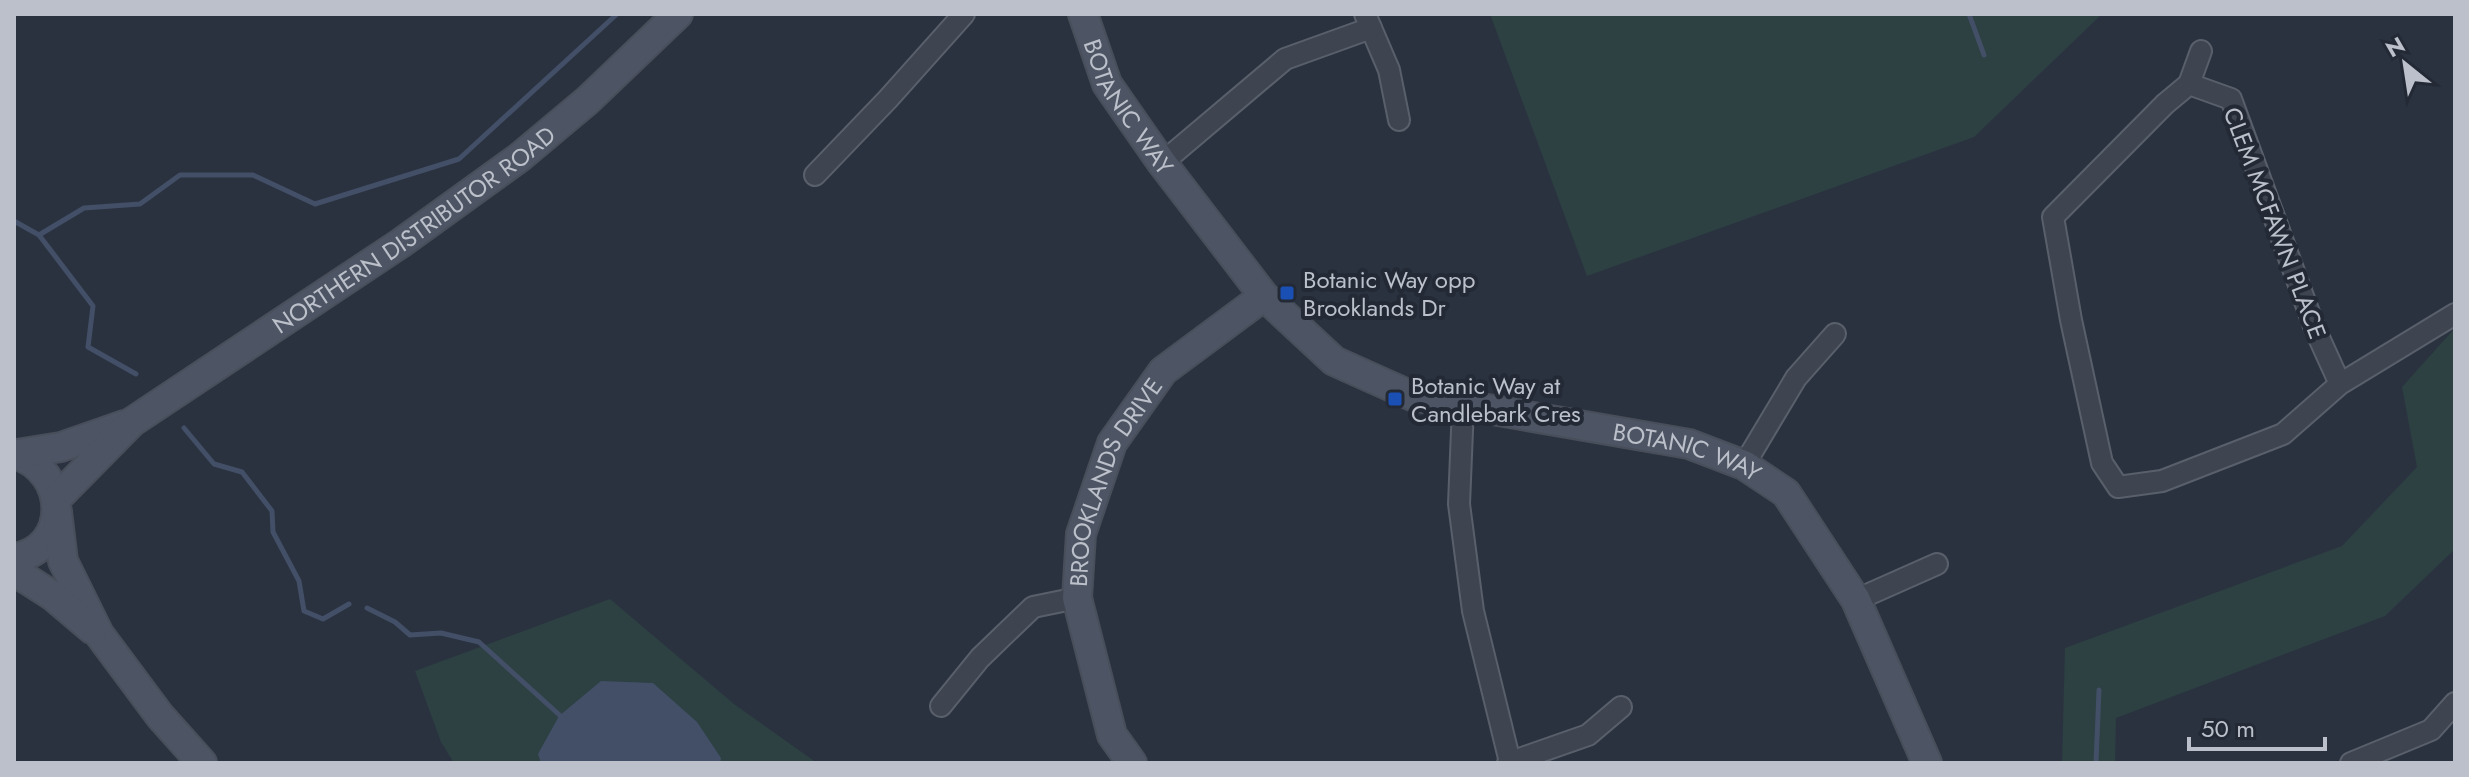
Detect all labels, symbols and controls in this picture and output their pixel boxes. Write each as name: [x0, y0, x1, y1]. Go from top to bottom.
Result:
north arrow: [2365, 24, 2445, 104]
text: N: [2379, 28, 2411, 65]
street label: BOTANIC WAY: [1075, 34, 1183, 182]
street label: CLEM MCFAWN PLACE: [2215, 102, 2335, 344]
street label: NORTHERN DISTRIBUTOR ROAD: [265, 117, 563, 342]
place label: Botanic Way opp Brooklands Dr: [1303, 262, 1475, 325]
marker: Botanic Way opp Brooklands Dr: [1278, 284, 1296, 302]
place label: Botanic Way at Candlebark Cres: [1411, 368, 1581, 431]
street label: BROOKLANDS DRIVE: [1060, 370, 1171, 588]
marker: Botanic Way at Candlebark Cres: [1386, 390, 1404, 408]
street label: BOTANIC WAY: [1610, 414, 1769, 490]
scale bar: [2189, 701, 2325, 751]
text: 50 m: [2201, 711, 2255, 746]

